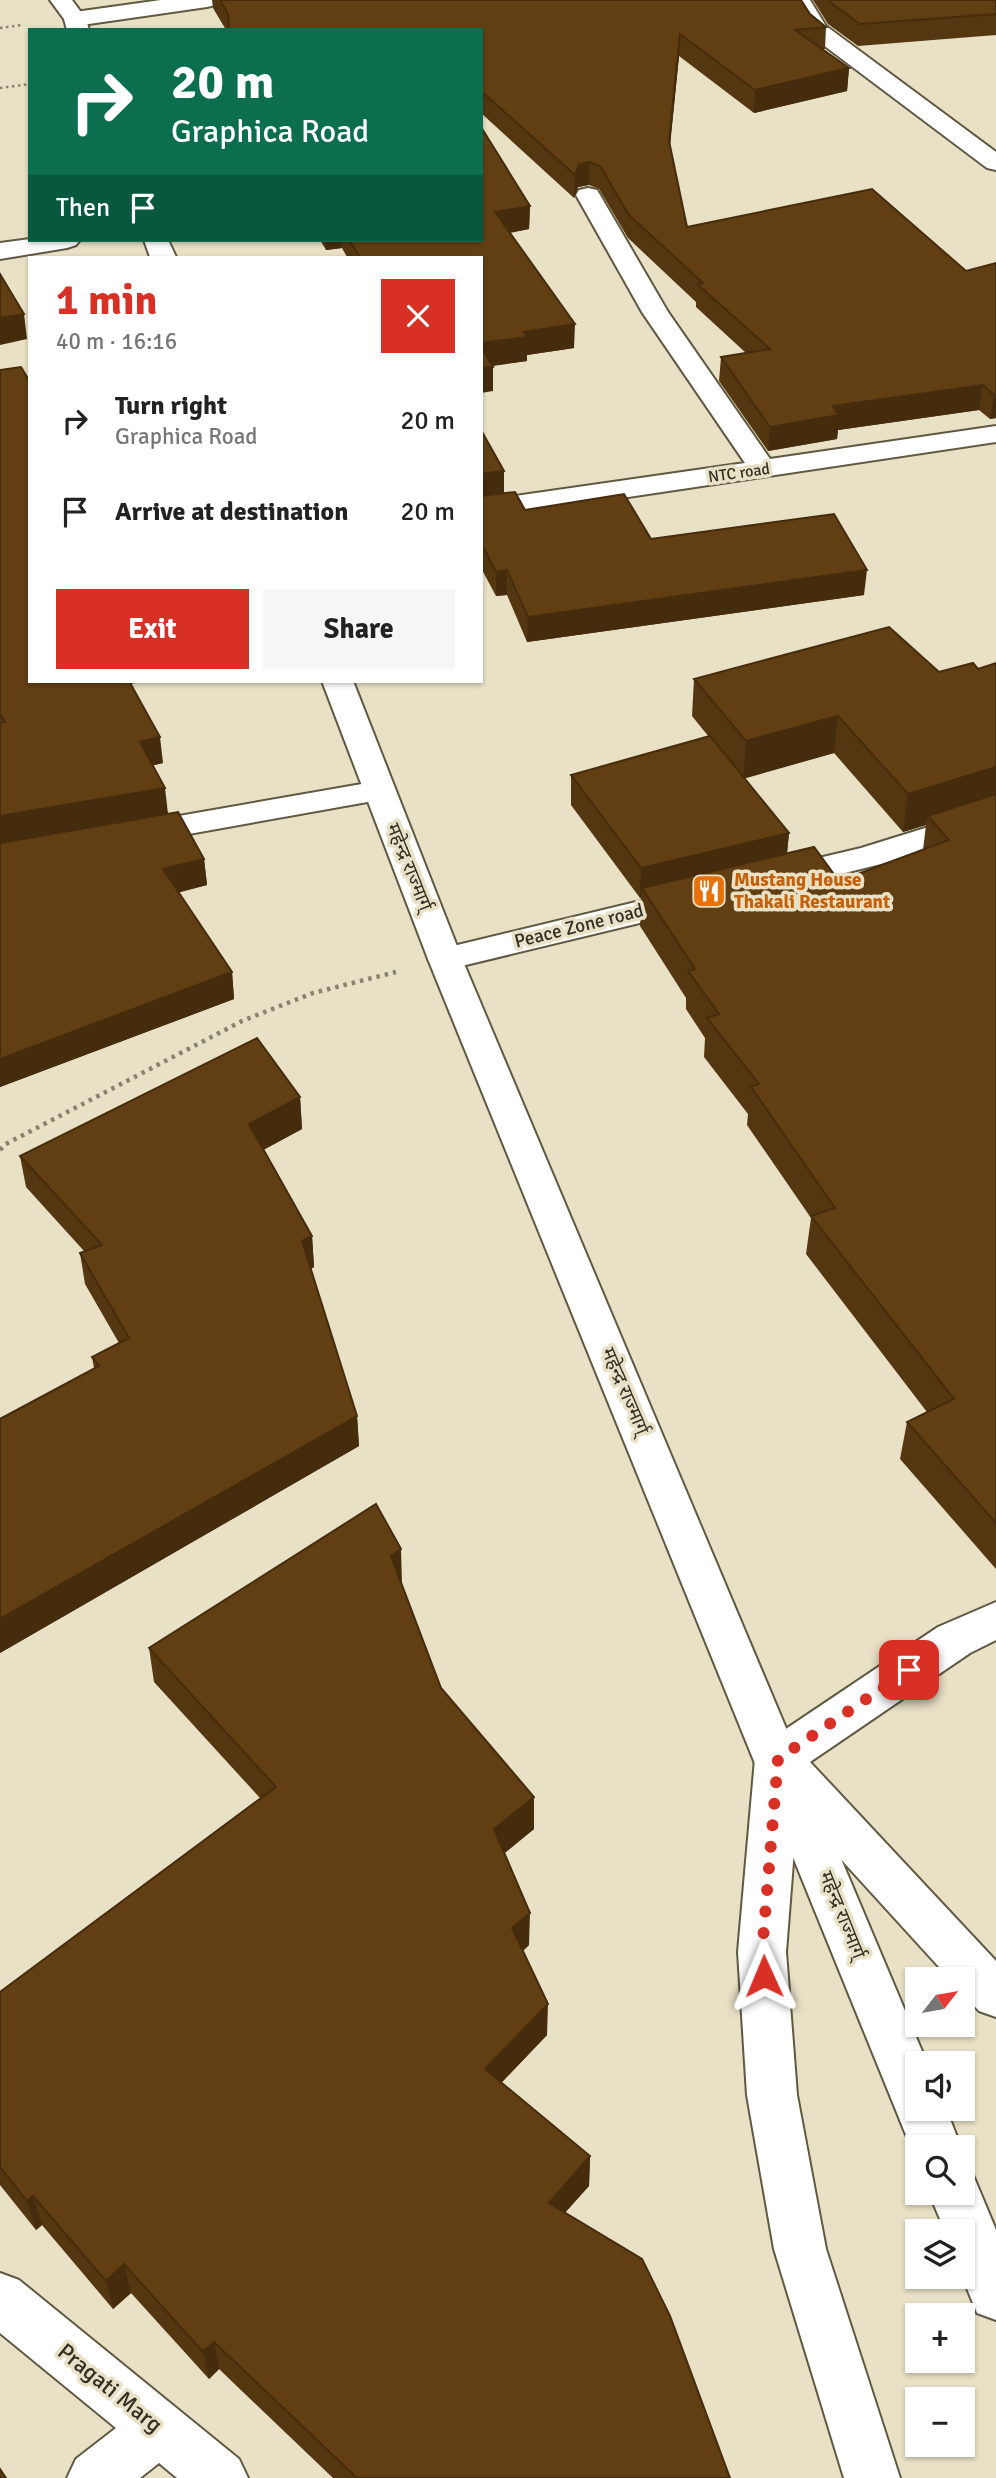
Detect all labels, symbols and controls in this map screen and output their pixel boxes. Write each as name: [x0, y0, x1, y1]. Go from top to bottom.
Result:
text: 20 m: [171, 52, 274, 112]
icon: right: [56, 56, 147, 147]
text: Graphica Road: [171, 112, 369, 151]
icon: arrive: [124, 189, 162, 227]
text: Then: [56, 192, 110, 224]
text: 1 min: [56, 275, 157, 326]
button: close: [381, 279, 455, 353]
text: 40 m · 16:16: [56, 327, 177, 356]
text: Turn right: [115, 390, 227, 422]
icon: right: [56, 402, 94, 440]
text: 20 m: [400, 405, 455, 437]
text: Graphica Road: [115, 422, 257, 451]
street label: NTC road: [707, 459, 771, 487]
icon: arrive: [56, 493, 94, 531]
text: Arrive at destination: [115, 496, 348, 528]
text: 20 m: [400, 496, 455, 528]
button: Exit: [56, 589, 249, 669]
button: Share: [263, 589, 455, 669]
street label: महेन्द्र राज्मार्ग्: [381, 820, 439, 917]
place label: Mustang House Thakali Restaurant: [734, 868, 890, 914]
restaurant icon: Mustang House Thakali Restaurant: [690, 872, 728, 910]
street label: Peace Zone road: [512, 898, 646, 954]
street label: महेन्द्र राज्मार्ग्: [596, 1344, 655, 1441]
pin: [879, 1640, 939, 1700]
icon: arrive: [890, 1651, 928, 1689]
street label: महेन्द्र राज्मार्ग्: [814, 1868, 872, 1965]
position arrow: [727, 1939, 801, 2013]
north arrow: [905, 1967, 975, 2037]
map controls: [905, 1967, 975, 2457]
button: sound: [905, 2051, 975, 2121]
button: search: [905, 2135, 975, 2205]
button: layers: [905, 2219, 975, 2289]
button: +: [905, 2303, 975, 2373]
street label: Pragati Marg: [52, 2337, 168, 2439]
button: −: [905, 2387, 975, 2457]

